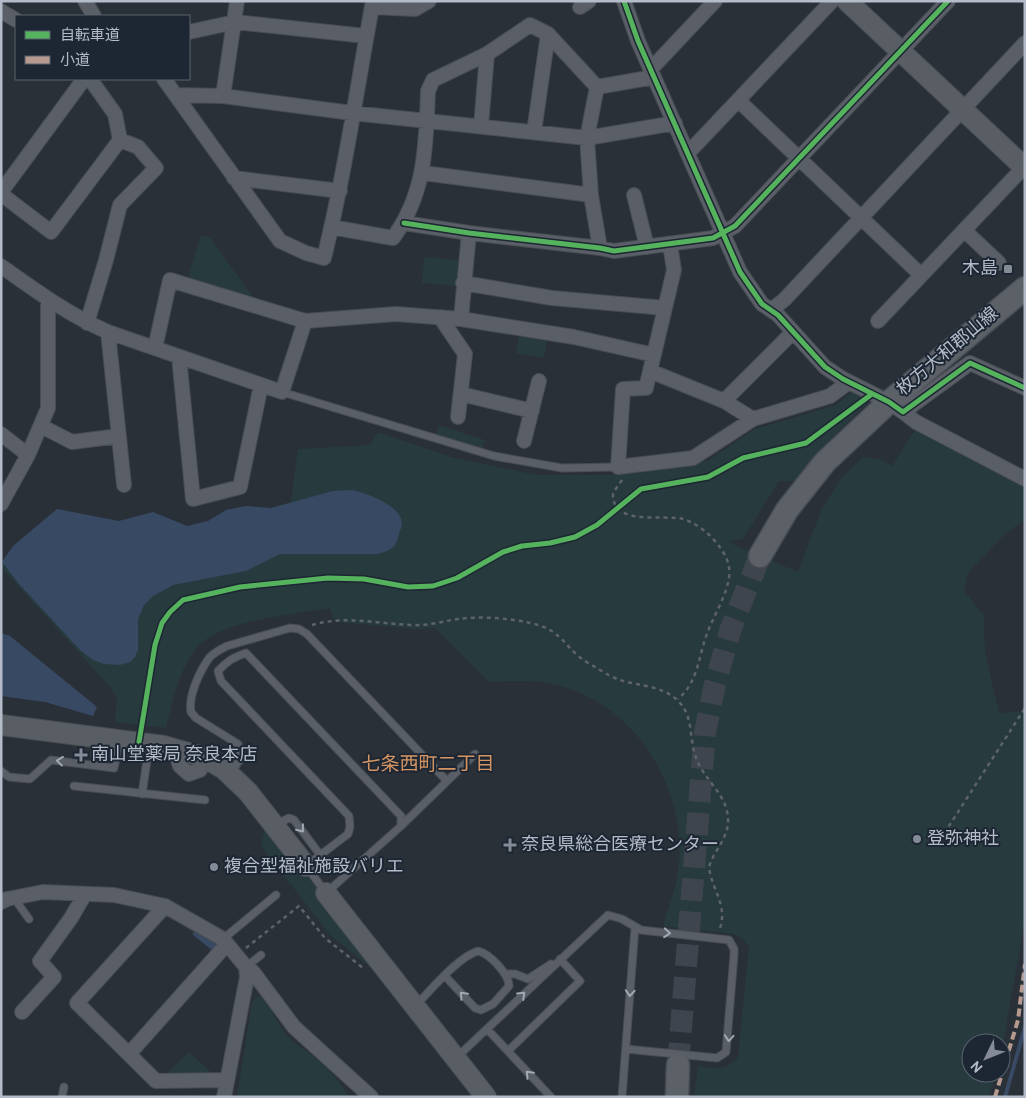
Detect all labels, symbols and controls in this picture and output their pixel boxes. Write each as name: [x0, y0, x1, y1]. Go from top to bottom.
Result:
legend: [15, 15, 190, 80]
text: 自転車道: [60, 27, 120, 46]
text: 小道: [60, 52, 90, 71]
place label: 木島: [962, 258, 998, 281]
marker: 木島: [1002, 263, 1014, 275]
street label: 枚方大和郡山線: [892, 303, 1004, 401]
place label: 南山堂薬局 奈良本店: [91, 744, 257, 767]
marker: 南山堂薬局 奈良本店: [75, 749, 87, 761]
district label: 七条西町二丁目: [361, 753, 495, 777]
one-way arrow: [56, 756, 64, 767]
one-way arrow: [296, 823, 304, 832]
place label: 登弥神社: [927, 828, 999, 851]
marker: 登弥神社: [911, 833, 923, 845]
place label: 奈良県総合医療センター: [521, 834, 719, 857]
marker: 奈良県総合医療センター: [503, 838, 517, 852]
place label: 複合型福祉施設バリエ: [224, 856, 404, 879]
marker: 複合型福祉施設バリエ: [208, 861, 220, 873]
one-way arrow: [663, 927, 671, 938]
one-way arrow: [624, 990, 635, 998]
one-way arrow: [460, 992, 469, 1001]
one-way arrow: [516, 992, 525, 1001]
north arrow: [961, 1033, 1011, 1083]
one-way arrow: [723, 1034, 734, 1042]
text: N: [968, 1056, 987, 1075]
one-way arrow: [526, 1071, 535, 1080]

